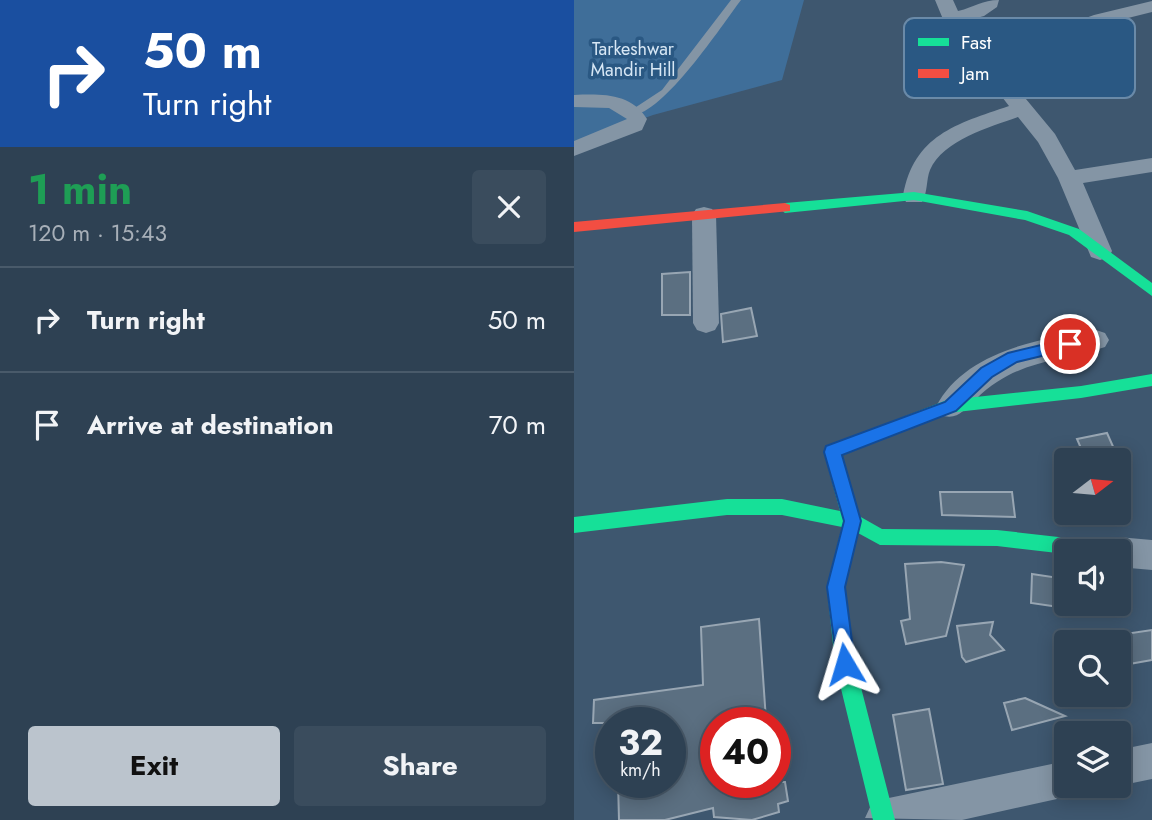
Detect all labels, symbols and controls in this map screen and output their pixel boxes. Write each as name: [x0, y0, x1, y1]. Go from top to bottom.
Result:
text: 50 m: [143, 16, 262, 86]
legend: [904, 18, 1135, 98]
icon: right: [28, 28, 119, 119]
text: Fast: [961, 29, 992, 56]
park label: Tarkeshwar Mandir Hill: [590, 36, 676, 83]
text: Jam: [958, 60, 990, 87]
text: Turn right: [143, 81, 272, 127]
text: 1 min: [28, 159, 132, 220]
button: close: [472, 170, 546, 244]
text: 120 m · 15:43: [28, 216, 167, 250]
icon: right: [28, 301, 66, 339]
text: Turn right: [87, 301, 205, 339]
text: 50 m: [488, 301, 546, 339]
pin: [1040, 314, 1100, 374]
icon: arrive: [1051, 325, 1089, 363]
icon: arrive: [28, 406, 66, 444]
text: Arrive at destination: [87, 406, 334, 444]
text: 70 m: [489, 406, 546, 444]
north arrow: [1054, 448, 1130, 525]
map controls: [1054, 448, 1131, 798]
button: sound: [1054, 539, 1131, 616]
position arrow: [808, 627, 882, 701]
button: search: [1054, 630, 1131, 707]
speed limit sign: 40: [700, 707, 791, 798]
text: 32: [618, 718, 663, 768]
button: layers: [1054, 721, 1131, 798]
button: Exit: [28, 726, 280, 806]
button: Share: [294, 726, 546, 806]
text: km/h: [620, 757, 661, 783]

